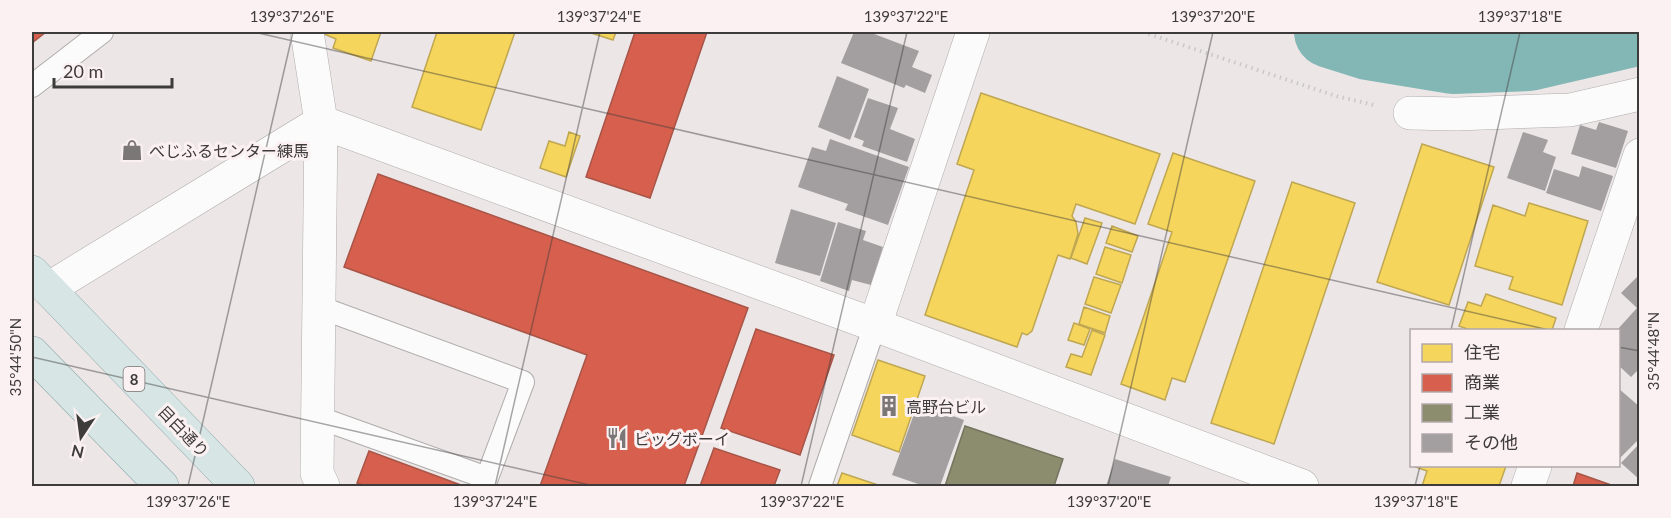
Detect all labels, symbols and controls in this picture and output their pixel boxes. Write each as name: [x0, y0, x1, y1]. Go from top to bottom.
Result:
text: 139°37'26"E: [250, 7, 334, 25]
text: 139°37'24"E: [557, 7, 641, 25]
text: 139°37'22"E: [864, 7, 948, 25]
text: 139°37'20"E: [1171, 7, 1255, 25]
text: 139°37'18"E: [1478, 7, 1562, 25]
scale bar: [54, 51, 172, 89]
text: 20 m: [63, 60, 103, 82]
shop icon: べじふるセンター練馬: [120, 138, 144, 162]
place label: べじふるセンター練馬: [149, 141, 309, 160]
text: 35°44'48"N: [1644, 312, 1662, 390]
text: 35°44'50"N: [6, 318, 24, 396]
legend: [1410, 329, 1620, 467]
text: 住宅: [1464, 341, 1500, 363]
road number: 8: [124, 367, 144, 391]
text: 商業: [1464, 371, 1500, 393]
building icon: 高野台ビル: [877, 394, 901, 418]
place label: 高野台ビル: [906, 397, 986, 416]
street label: 目白通り: [155, 401, 213, 461]
text: 工業: [1464, 401, 1500, 423]
north arrow: [51, 407, 111, 467]
restaurant icon: ビッグボーイ: [605, 426, 629, 450]
place label: ビッグボーイ: [634, 429, 730, 448]
text: その他: [1464, 431, 1518, 453]
text: N: [69, 441, 86, 463]
text: 139°37'26"E: [146, 492, 230, 510]
text: 139°37'24"E: [453, 492, 537, 510]
text: 139°37'22"E: [760, 492, 844, 510]
text: 139°37'20"E: [1067, 492, 1151, 510]
text: 139°37'18"E: [1374, 492, 1458, 510]

